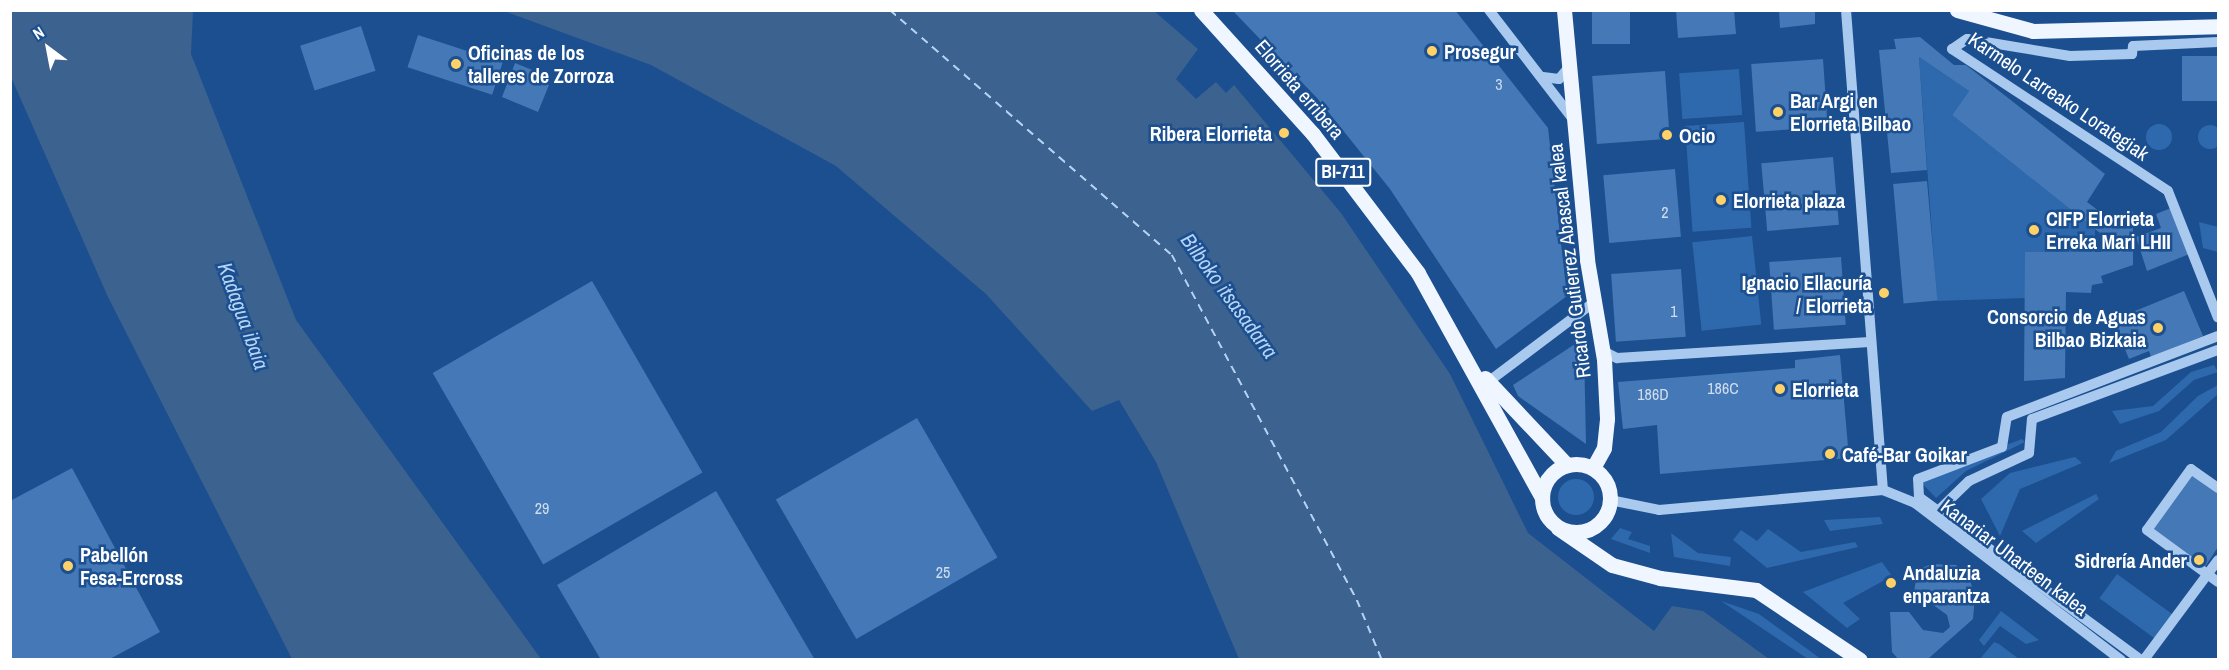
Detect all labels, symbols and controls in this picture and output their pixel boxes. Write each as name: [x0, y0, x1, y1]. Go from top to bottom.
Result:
north arrow: [18, 18, 78, 78]
text: N: [29, 21, 48, 45]
street label: Karmelo Larreako Lorategiak: [1964, 27, 2154, 165]
street label: Elorrieta erribera: [1250, 34, 1350, 144]
place label: Prosegur: [1444, 39, 1516, 63]
place label: Oficinas de los talleres de Zorroza: [468, 40, 614, 87]
marker: Prosegur: [1425, 44, 1439, 58]
marker: Oficinas de los talleres de Zorroza: [449, 57, 463, 71]
house number: 3: [1495, 74, 1503, 94]
place label: Bar Argi en Elorrieta Bilbao: [1790, 88, 1911, 135]
marker: Bar Argi en Elorrieta Bilbao: [1771, 105, 1785, 119]
place label: Ribera Elorrieta: [1150, 121, 1272, 145]
place label: Ocio: [1679, 123, 1715, 147]
marker: Ribera Elorrieta: [1277, 126, 1291, 140]
marker: Ocio: [1660, 128, 1674, 142]
street label: Ricardo Gutierrez Abascal kalea: [1543, 142, 1595, 380]
road number: BI-711: [1314, 157, 1372, 187]
place label: Elorrieta plaza: [1733, 188, 1845, 212]
marker: Elorrieta plaza: [1714, 193, 1728, 207]
house number: 2: [1661, 202, 1669, 222]
place label: CIFP Elorrieta Erreka Mari LHII: [2046, 207, 2171, 254]
marker: CIFP Elorrieta Erreka Mari LHII: [2027, 223, 2041, 237]
water label: Bilboko itsasadarra: [1175, 229, 1283, 363]
water label: Kadagua ibaia: [212, 259, 274, 373]
place label: Ignacio Ellacuría / Elorrieta: [1742, 270, 1872, 317]
marker: Ignacio Ellacuría / Elorrieta: [1877, 286, 1891, 300]
house number: 1: [1670, 301, 1678, 321]
place label: Consorcio de Aguas Bilbao Bizkaia: [1987, 304, 2146, 351]
marker: Consorcio de Aguas Bilbao Bizkaia: [2151, 321, 2165, 335]
place label: Elorrieta: [1792, 377, 1859, 401]
house number: 186C: [1707, 378, 1739, 398]
marker: Elorrieta: [1773, 382, 1787, 396]
house number: 186D: [1637, 384, 1669, 404]
place label: Café-Bar Goikar: [1842, 442, 1967, 466]
marker: Café-Bar Goikar: [1823, 447, 1837, 461]
street label: Kanariar Uharteen kalea: [1936, 494, 2094, 620]
house number: 29: [535, 498, 549, 518]
place label: Pabellón Fesa-Ercross: [80, 542, 183, 589]
place label: Sidrería Ander: [2074, 548, 2187, 572]
marker: Sidrería Ander: [2192, 553, 2206, 567]
marker: Pabellón Fesa-Ercross: [61, 559, 75, 573]
place label: Andaluzia enparantza: [1903, 560, 1990, 607]
house number: 25: [936, 562, 950, 582]
marker: Andaluzia enparantza: [1884, 576, 1898, 590]

